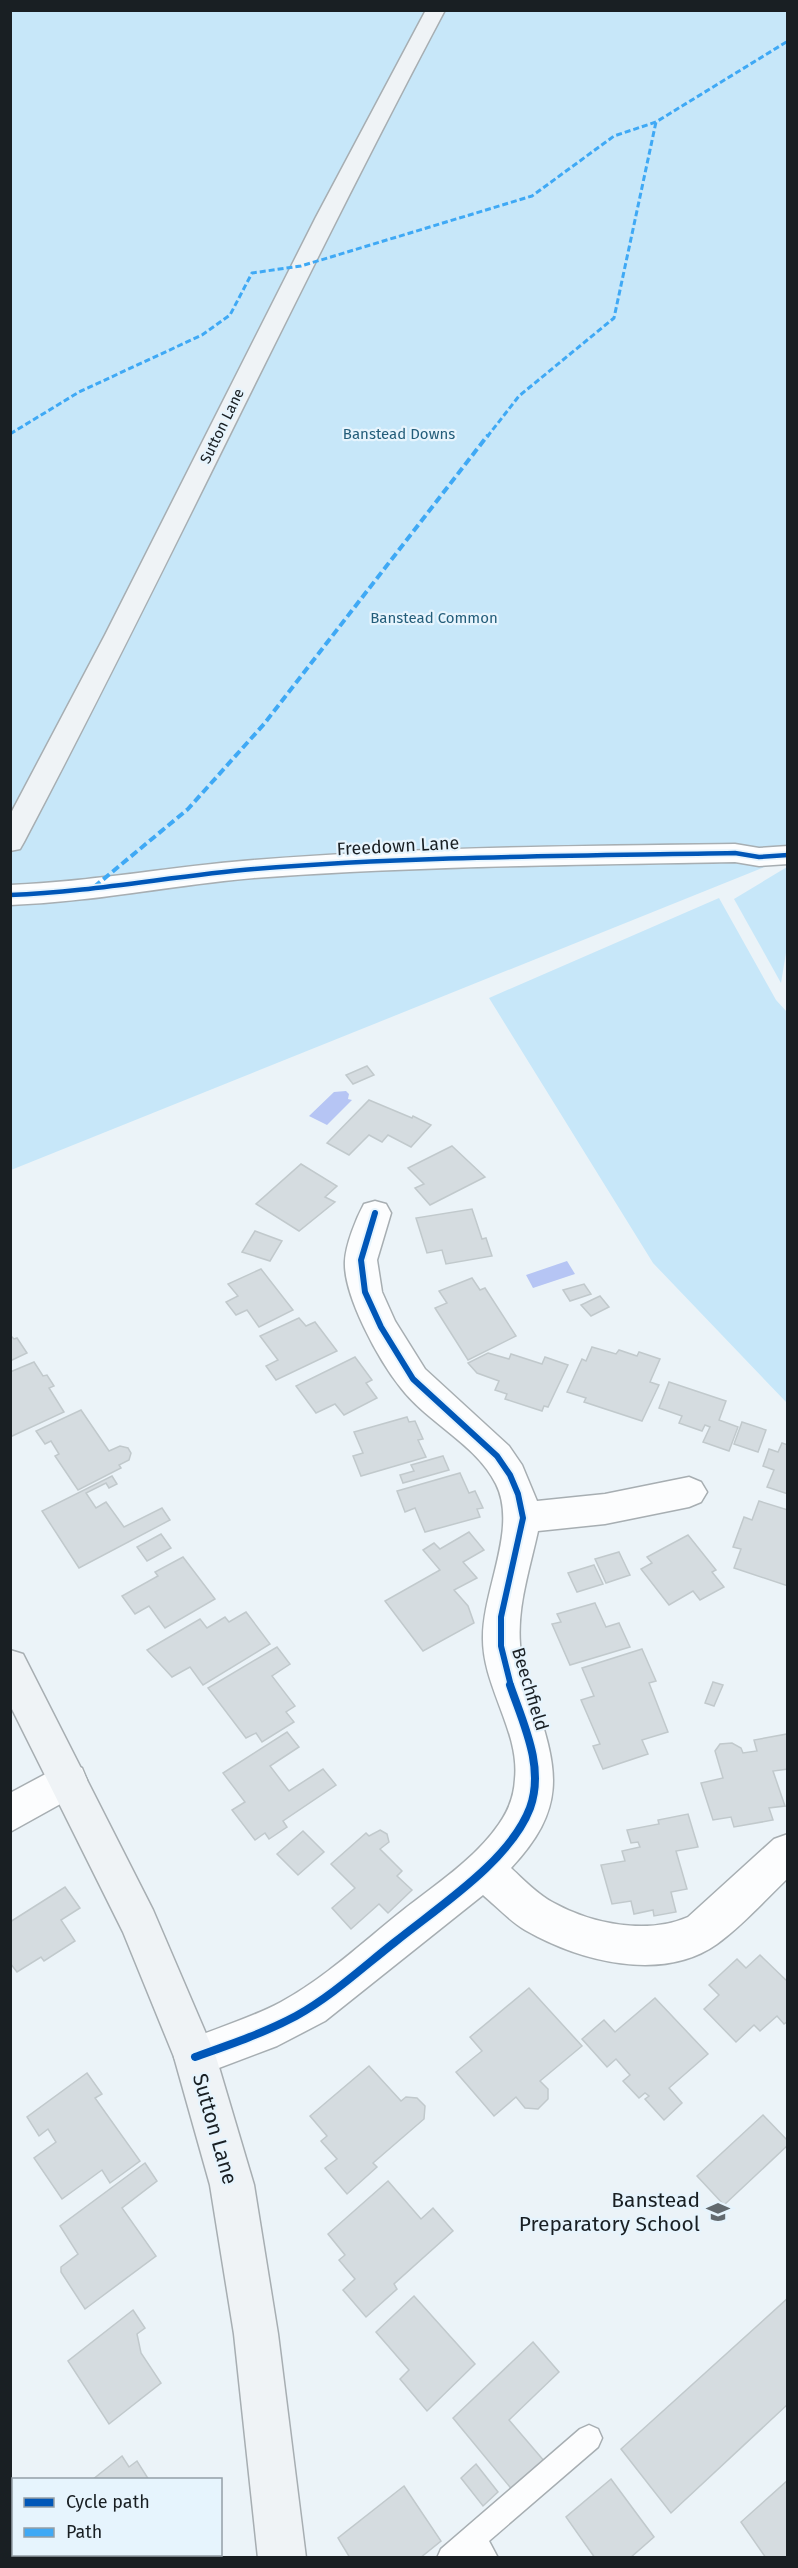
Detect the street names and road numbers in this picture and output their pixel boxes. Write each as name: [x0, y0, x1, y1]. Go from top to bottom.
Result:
street label: Sutton Lane: [196, 385, 248, 467]
street label: Freedown Lane: [336, 832, 460, 860]
street label: Beechfield: [507, 1645, 553, 1733]
street label: Sutton Lane: [187, 2071, 243, 2187]

